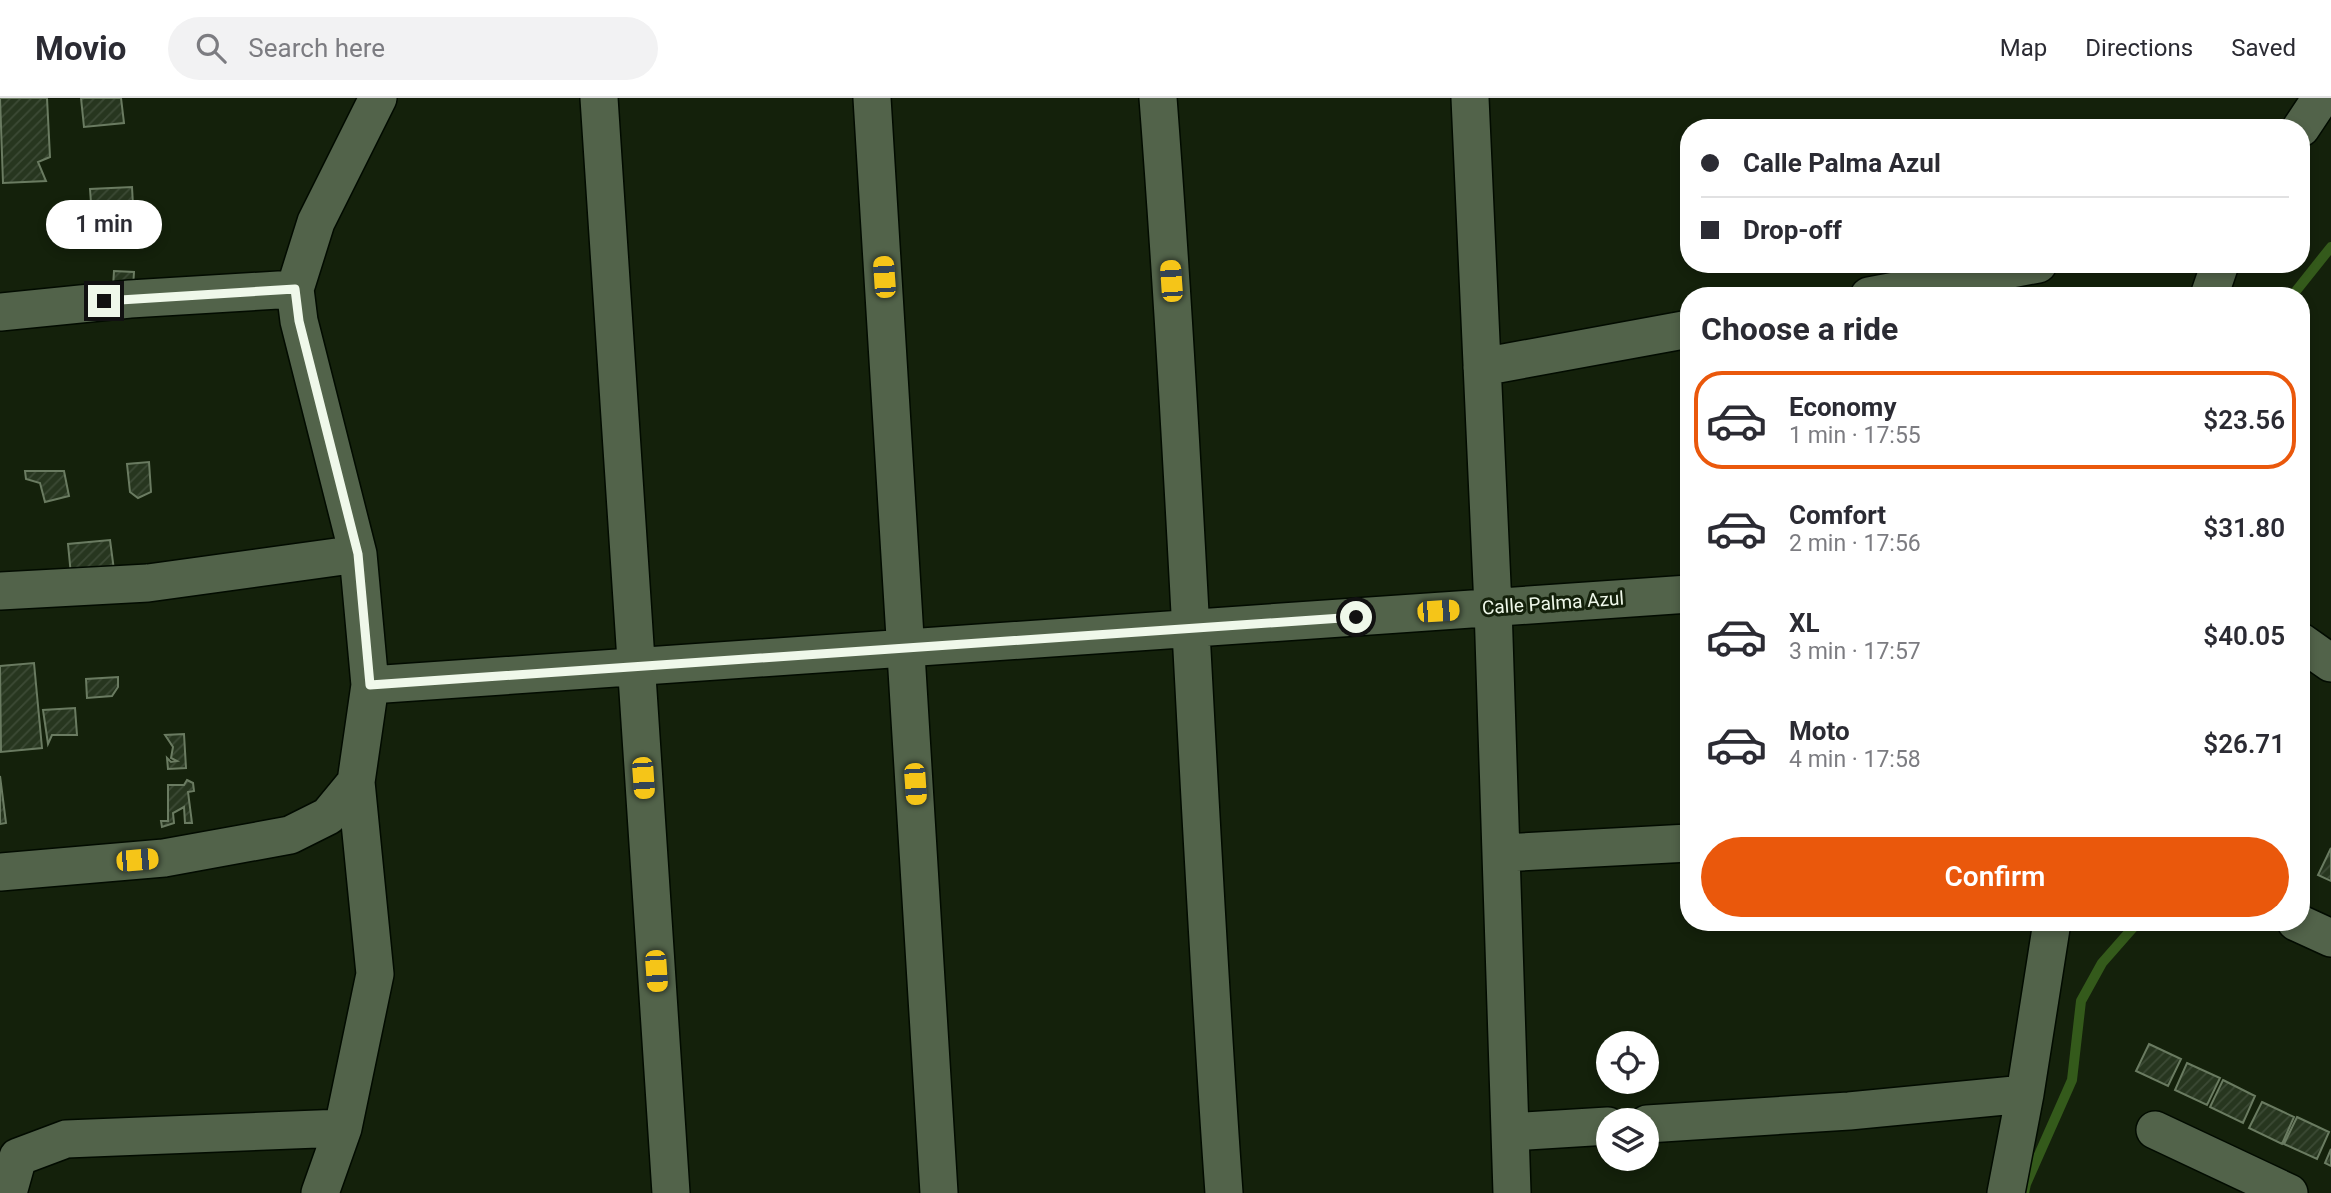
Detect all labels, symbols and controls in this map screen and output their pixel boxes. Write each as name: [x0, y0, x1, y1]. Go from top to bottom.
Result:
search box: [168, 17, 658, 80]
text: Movio: [35, 29, 126, 68]
icon: search: [192, 29, 230, 67]
text: Search here: [248, 33, 385, 63]
text: Map: [2000, 34, 2047, 62]
text: Directions: [2085, 34, 2193, 62]
text: Saved: [2231, 34, 2296, 62]
text: Calle Palma Azul: [1743, 148, 1941, 178]
callout: 1 min: [46, 200, 162, 248]
text: 1 min: [75, 211, 133, 238]
text: Drop-off: [1743, 215, 1842, 245]
car: [873, 255, 896, 299]
car: [1160, 259, 1183, 303]
route end: [88, 285, 120, 317]
text: Choose a ride: [1701, 310, 1898, 348]
icon: car: [1705, 389, 1768, 452]
text: Economy: [1789, 392, 1896, 422]
text: $23.56: [2203, 405, 2285, 435]
text: 1 min · 17:55: [1789, 422, 1921, 449]
icon: car: [1705, 497, 1768, 560]
text: Comfort: [1789, 500, 1886, 530]
text: $31.80: [2203, 513, 2285, 543]
text: 2 min · 17:56: [1789, 530, 1921, 557]
street label: Calle Palma Azul: [1481, 587, 1625, 619]
car: [1417, 599, 1460, 623]
route start: [1340, 601, 1372, 633]
icon: car: [1705, 605, 1768, 668]
text: XL: [1789, 608, 1820, 638]
text: $40.05: [2203, 621, 2285, 651]
text: 3 min · 17:57: [1789, 638, 1921, 665]
icon: car: [1705, 713, 1768, 776]
text: Moto: [1789, 716, 1850, 746]
text: $26.71: [2203, 729, 2285, 759]
text: 4 min · 17:58: [1789, 746, 1921, 773]
car: [632, 756, 655, 800]
car: [904, 762, 927, 806]
button: Confirm: [1701, 837, 2289, 917]
car: [116, 848, 159, 872]
car: [645, 949, 668, 993]
map controls: [1596, 1031, 1659, 1171]
button: locate: [1596, 1031, 1659, 1094]
button: layers: [1596, 1108, 1659, 1171]

